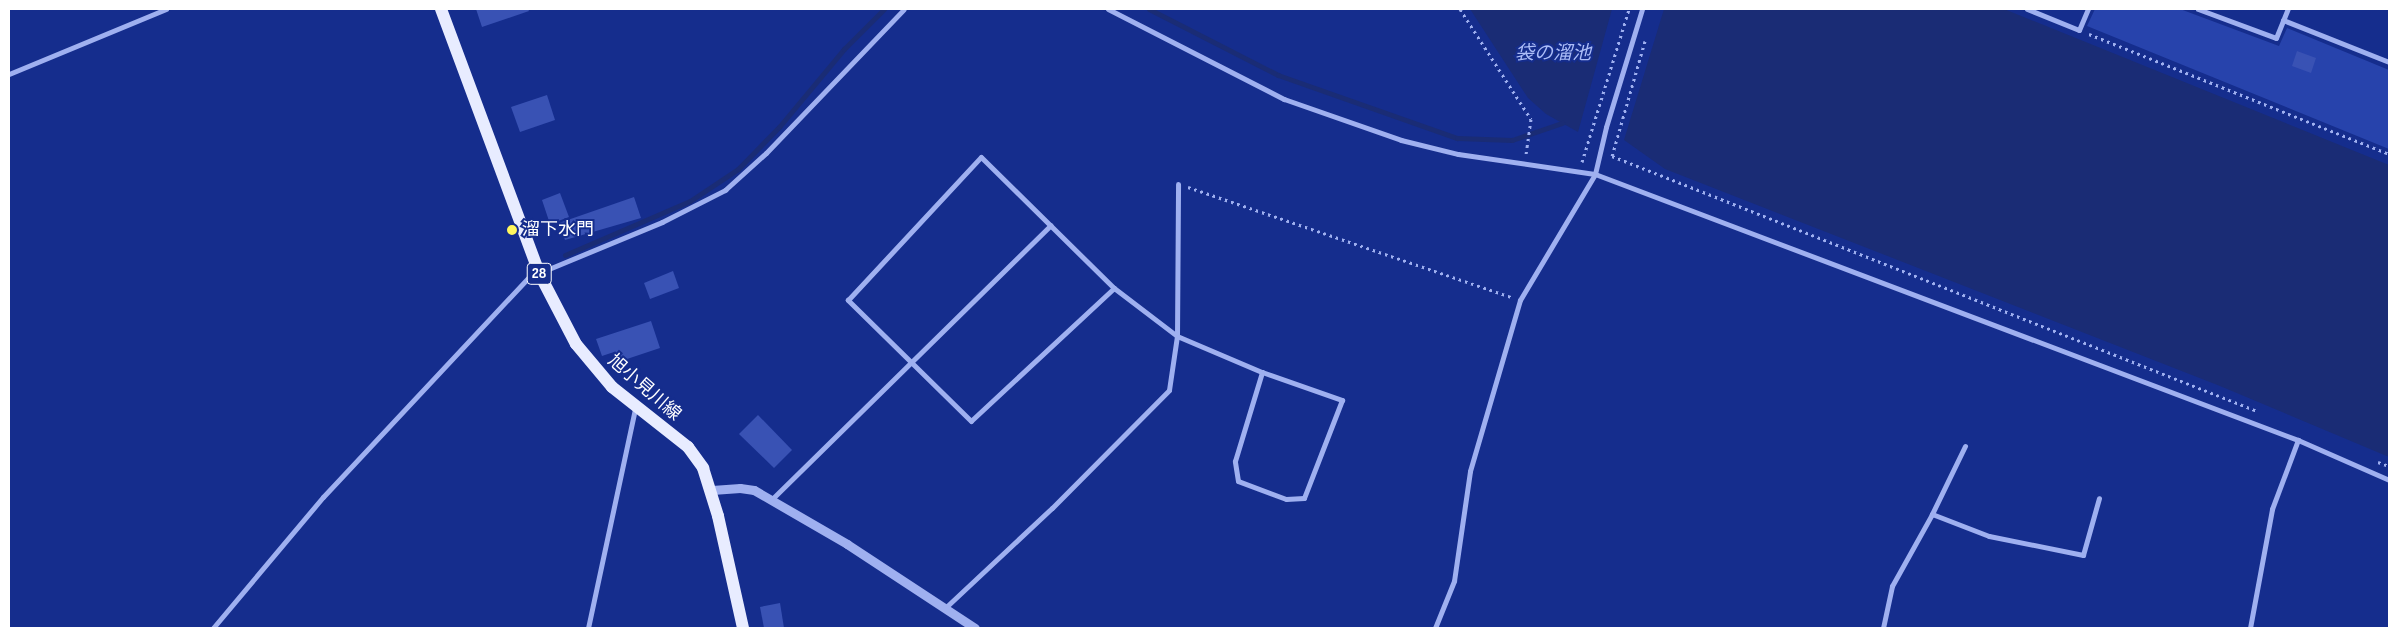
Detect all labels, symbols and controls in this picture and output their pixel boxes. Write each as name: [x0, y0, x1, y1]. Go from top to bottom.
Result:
water label: 袋の溜池: [1515, 43, 1591, 65]
place label: 溜下水門: [522, 219, 594, 241]
marker: 溜下水門: [506, 224, 518, 236]
road number: 28: [526, 260, 552, 288]
street label: 旭小見川線: [603, 350, 685, 426]

